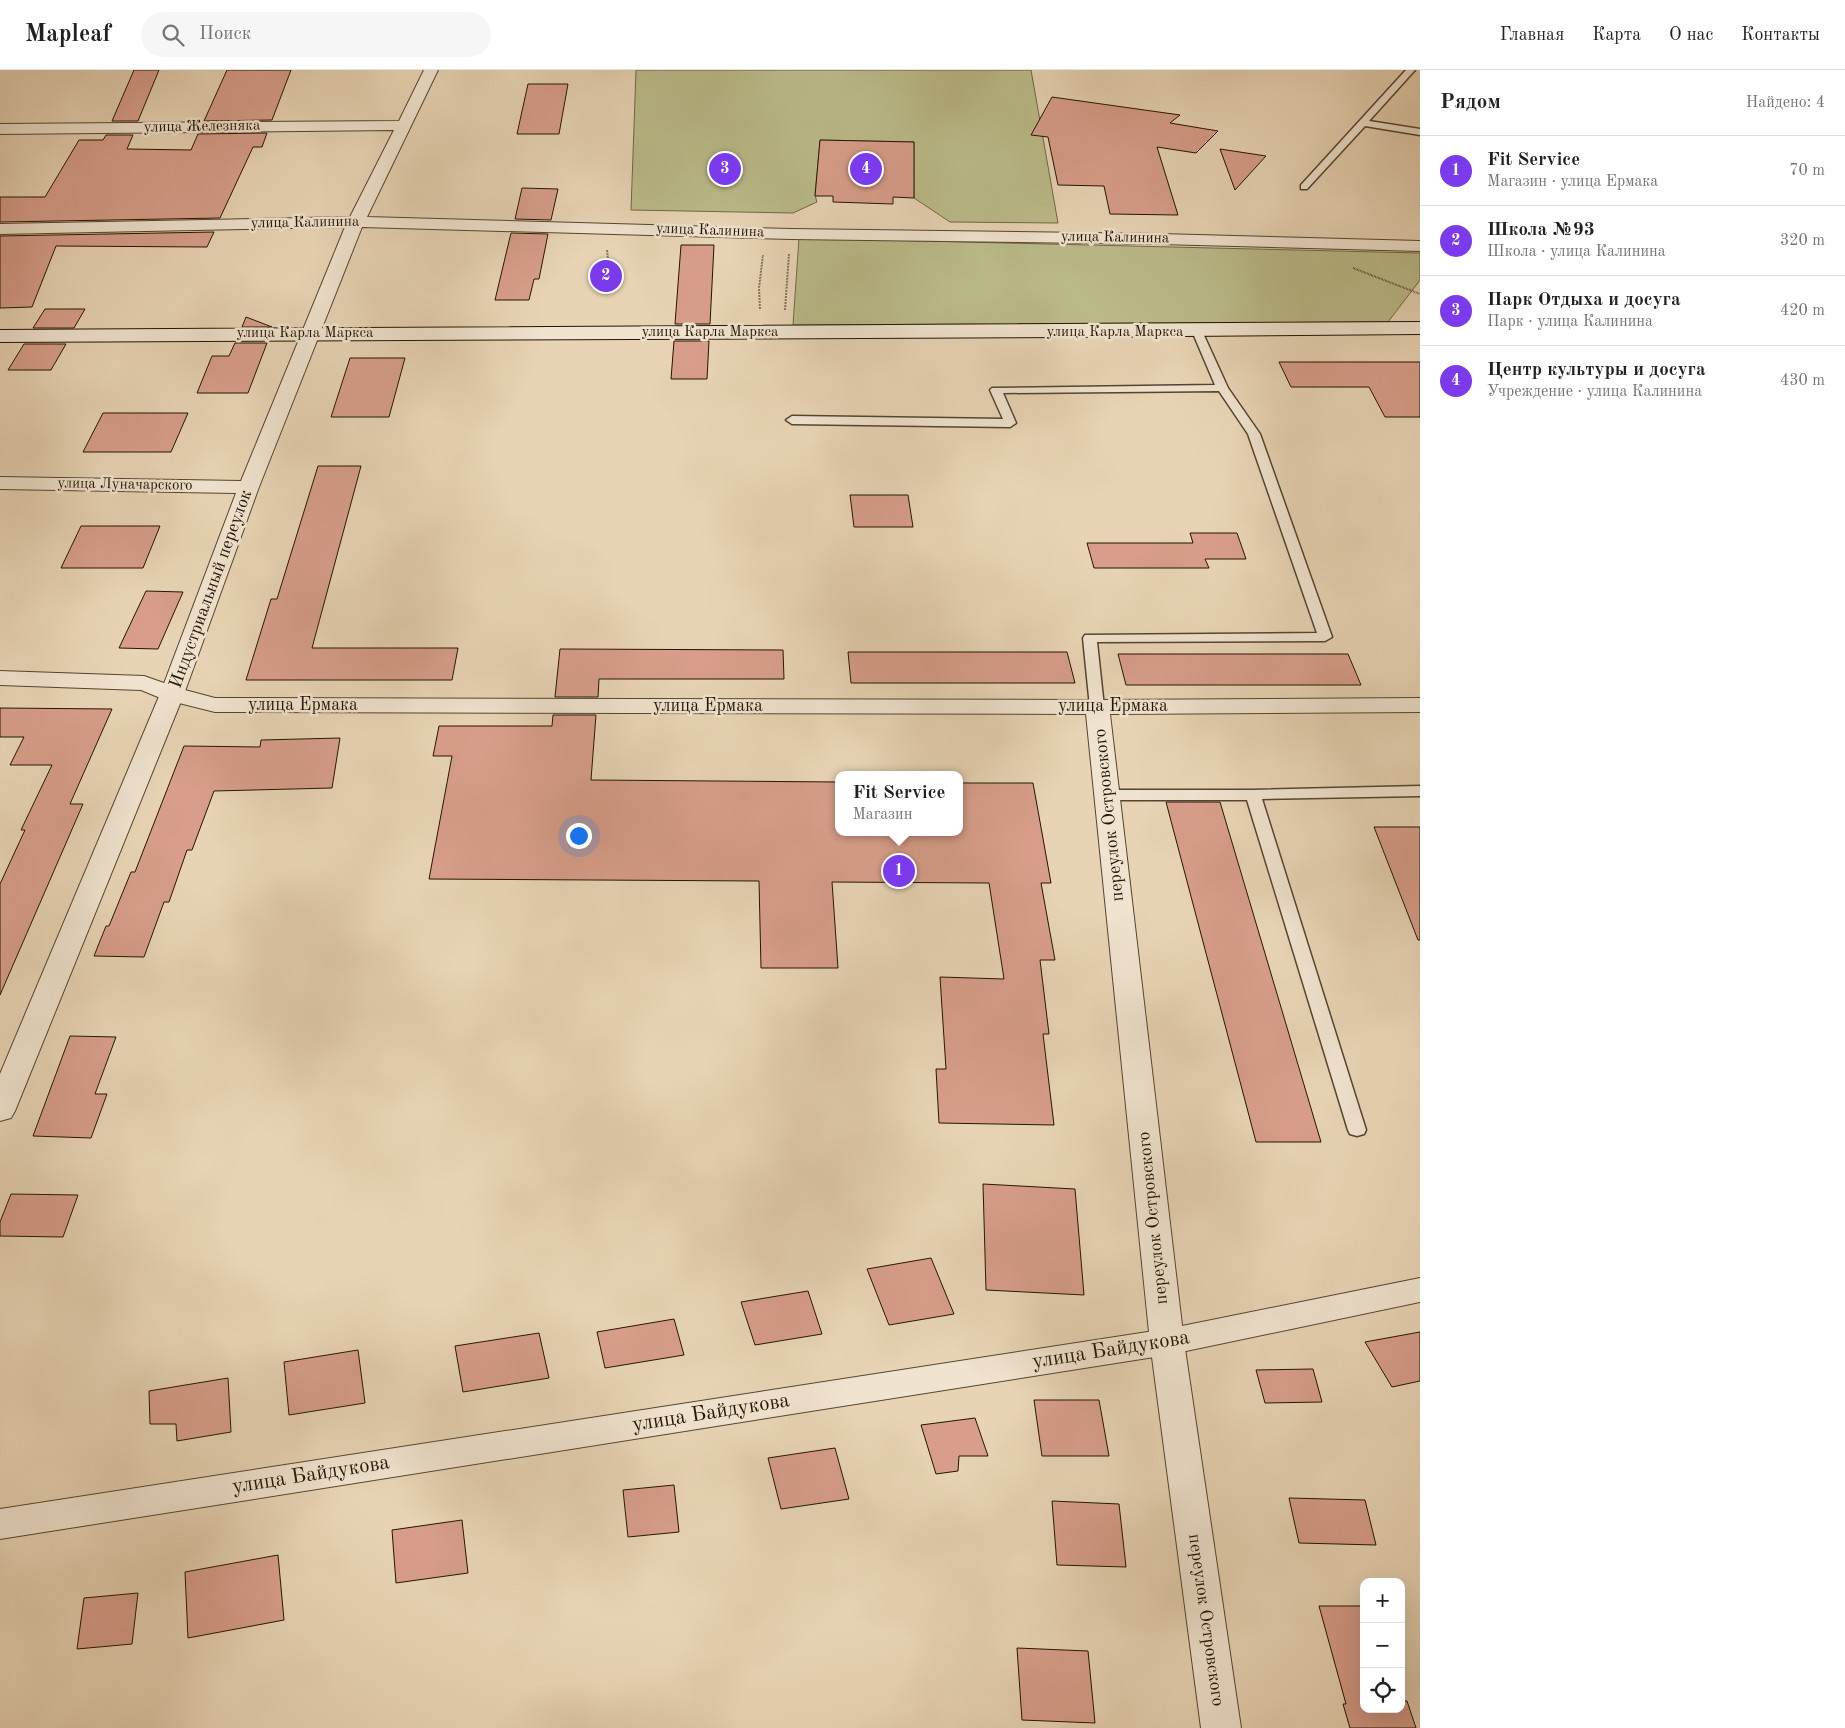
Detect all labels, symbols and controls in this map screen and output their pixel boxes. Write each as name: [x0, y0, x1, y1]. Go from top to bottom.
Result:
search box: [141, 12, 491, 57]
icon: search: [159, 21, 187, 49]
text: Mapleaf: [25, 23, 111, 47]
text: Поиск: [199, 25, 251, 44]
text: Главная: [1500, 26, 1564, 44]
text: Карта: [1592, 26, 1641, 44]
text: О нас: [1669, 26, 1713, 44]
text: Контакты: [1741, 26, 1820, 44]
text: Рядом: [1440, 92, 1501, 113]
text: Найдено: 4: [1746, 95, 1825, 111]
street label: улица Железняка: [144, 118, 261, 136]
pin: 3: [709, 150, 741, 188]
pin: 4: [850, 150, 882, 188]
text: Fit Service: [1487, 151, 1580, 170]
text: 1: [1451, 163, 1461, 179]
text: 70 m: [1789, 163, 1825, 179]
text: Магазин · улица Ермака: [1487, 174, 1658, 190]
street label: улица Калинина: [251, 215, 360, 231]
text: Школа №93: [1487, 221, 1595, 240]
street label: улица Калинина: [656, 222, 765, 240]
street label: улица Калинина: [1061, 230, 1170, 246]
text: 2: [1451, 233, 1461, 249]
text: 320 m: [1780, 233, 1825, 249]
text: Школа · улица Калинина: [1487, 244, 1666, 260]
pin: 2: [590, 257, 622, 295]
text: Парк Отдыха и досуга: [1487, 291, 1681, 310]
text: 3: [1451, 303, 1461, 319]
text: 420 m: [1780, 303, 1825, 319]
text: Парк · улица Калинина: [1487, 314, 1653, 330]
street label: улица Карла Маркса: [641, 325, 779, 340]
street label: улица Карла Маркса: [1046, 325, 1184, 340]
street label: улица Карла Маркса: [236, 326, 374, 341]
text: Центр культуры и досуга: [1487, 361, 1706, 380]
text: 4: [1451, 373, 1461, 389]
text: 430 m: [1780, 373, 1825, 389]
text: Учреждение · улица Калинина: [1487, 384, 1702, 400]
street label: улица Луначарского: [57, 476, 193, 494]
street label: Индустриальный переулок: [167, 487, 255, 691]
street label: улица Ермака: [248, 696, 358, 714]
street label: улица Ермака: [653, 697, 763, 715]
street label: улица Ермака: [1058, 697, 1168, 715]
street label: переулок Островского: [1091, 728, 1127, 902]
popup: [835, 771, 963, 836]
text: Fit Service: [852, 784, 946, 803]
text: Магазин: [852, 807, 912, 823]
your location: [566, 823, 592, 849]
pin: 1: [883, 852, 915, 890]
street label: переулок Островского: [1135, 1131, 1171, 1305]
street label: улица Байдукова: [1031, 1327, 1191, 1373]
street label: улица Байдукова: [631, 1390, 791, 1436]
street label: улица Байдукова: [231, 1452, 391, 1498]
street label: переулок Островского: [1185, 1533, 1227, 1707]
map controls: [1360, 1578, 1405, 1713]
button: +: [1360, 1578, 1405, 1623]
button: −: [1360, 1623, 1405, 1668]
button: locate: [1360, 1668, 1405, 1713]

